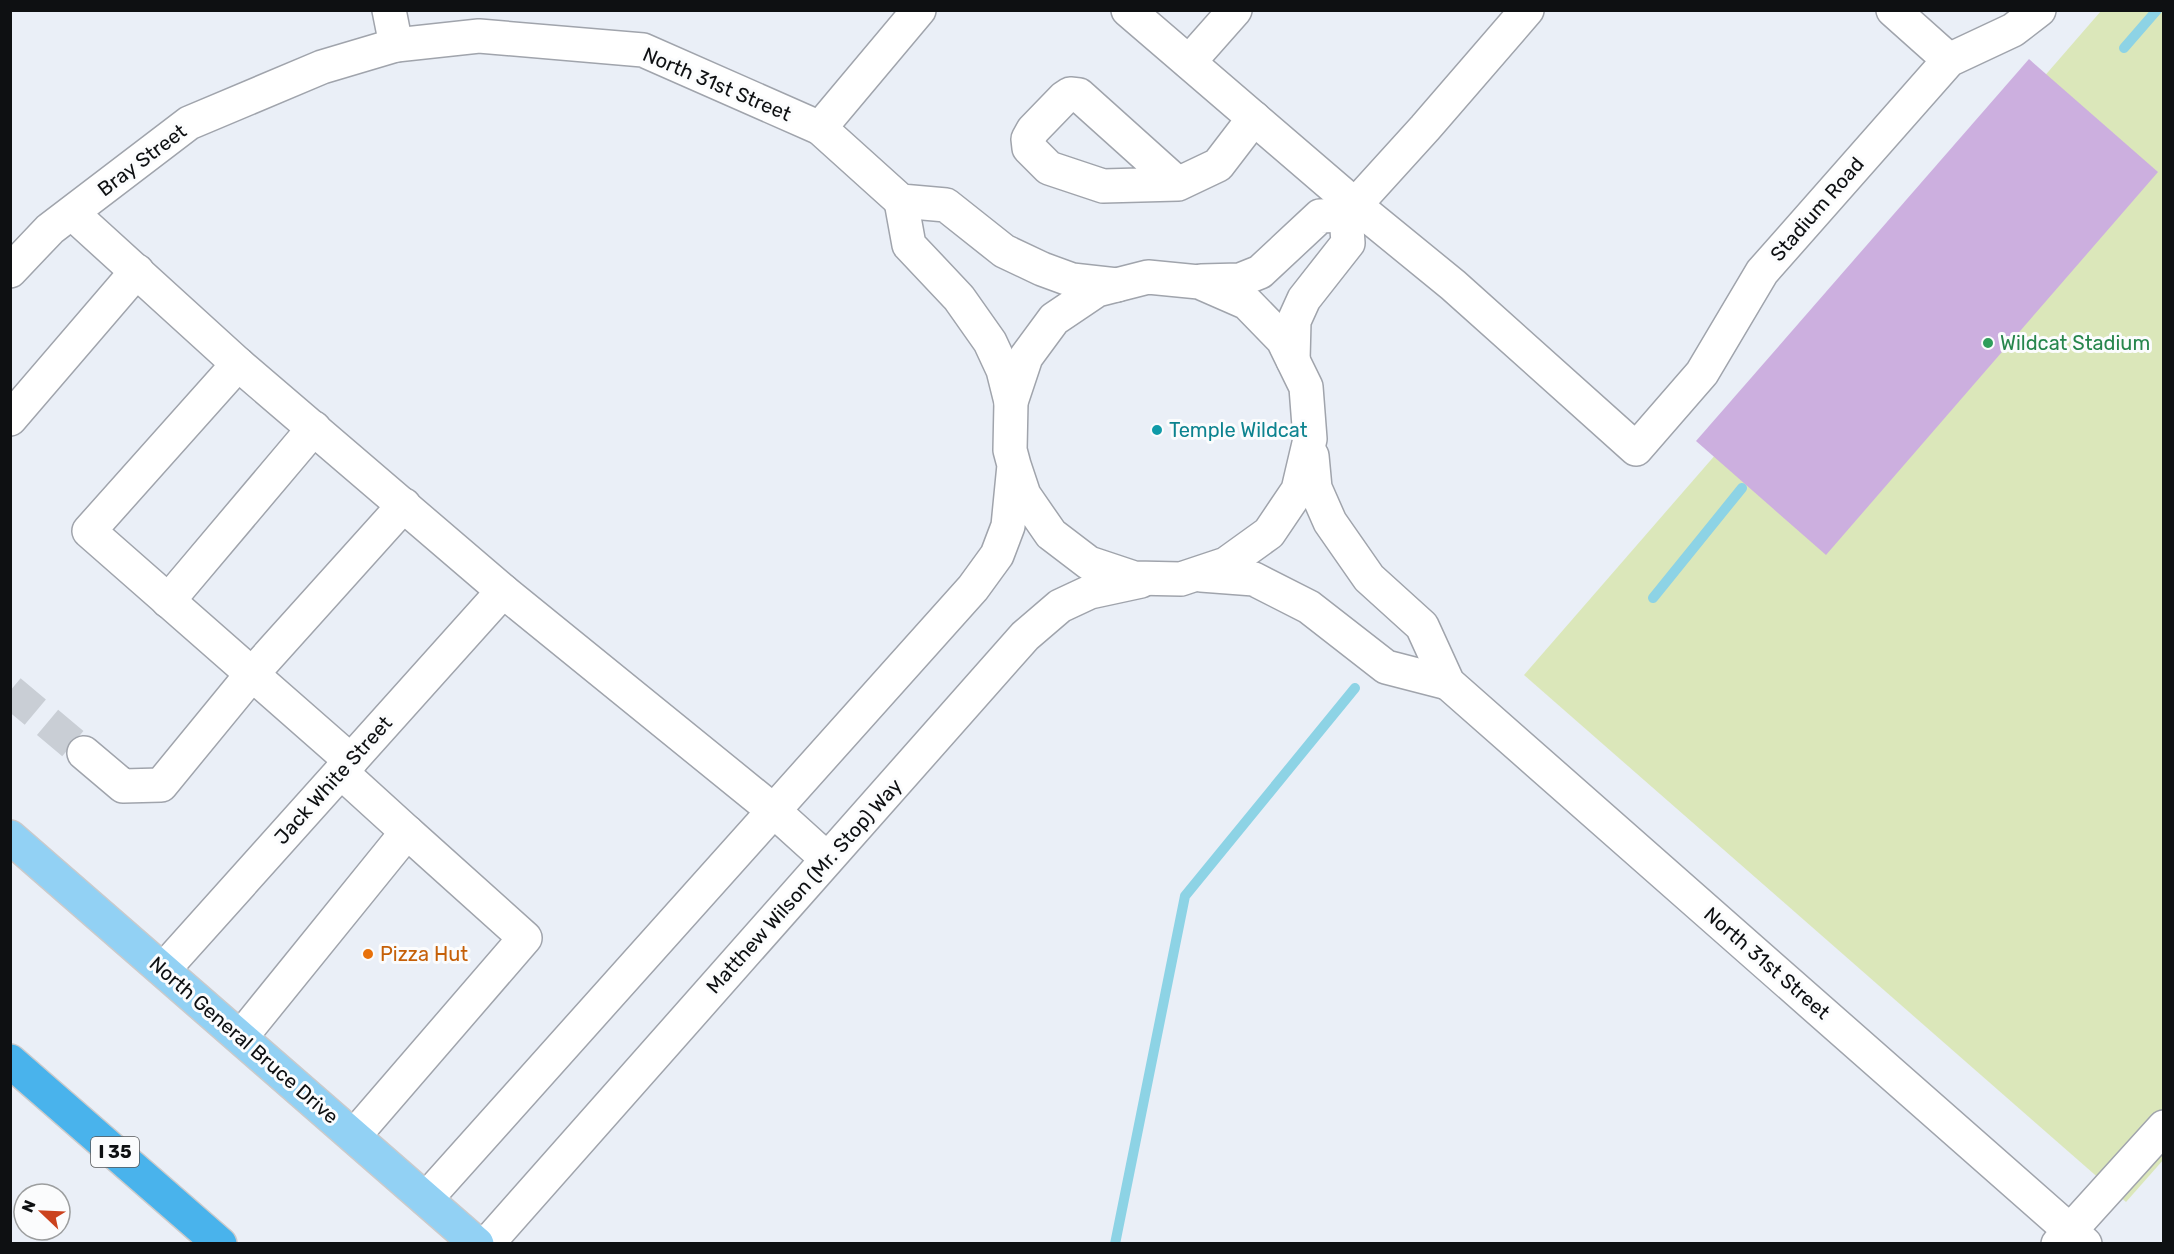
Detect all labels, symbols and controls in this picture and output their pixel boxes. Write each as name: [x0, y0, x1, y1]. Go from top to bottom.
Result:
street label: North 31st Street: [639, 42, 795, 126]
street label: Bray Street: [93, 119, 191, 201]
street label: Stadium Road: [1765, 152, 1869, 266]
place label: Wildcat Stadium: [2000, 331, 2150, 355]
marker: Wildcat Stadium: [1981, 336, 1995, 350]
place label: Temple Wildcat: [1169, 418, 1308, 442]
marker: Temple Wildcat: [1150, 423, 1164, 437]
street label: Jack White Street: [269, 711, 397, 849]
street label: Matthew Wilson (Mr. Stop) Way: [701, 774, 907, 998]
street label: North 31st Street: [1699, 902, 1835, 1024]
place label: Pizza Hut: [380, 942, 468, 966]
marker: Pizza Hut: [361, 947, 375, 961]
street label: North General Bruce Drive: [145, 951, 343, 1129]
road number: I 35: [91, 1137, 139, 1167]
north arrow: [12, 1182, 72, 1242]
text: N: [18, 1197, 40, 1215]

